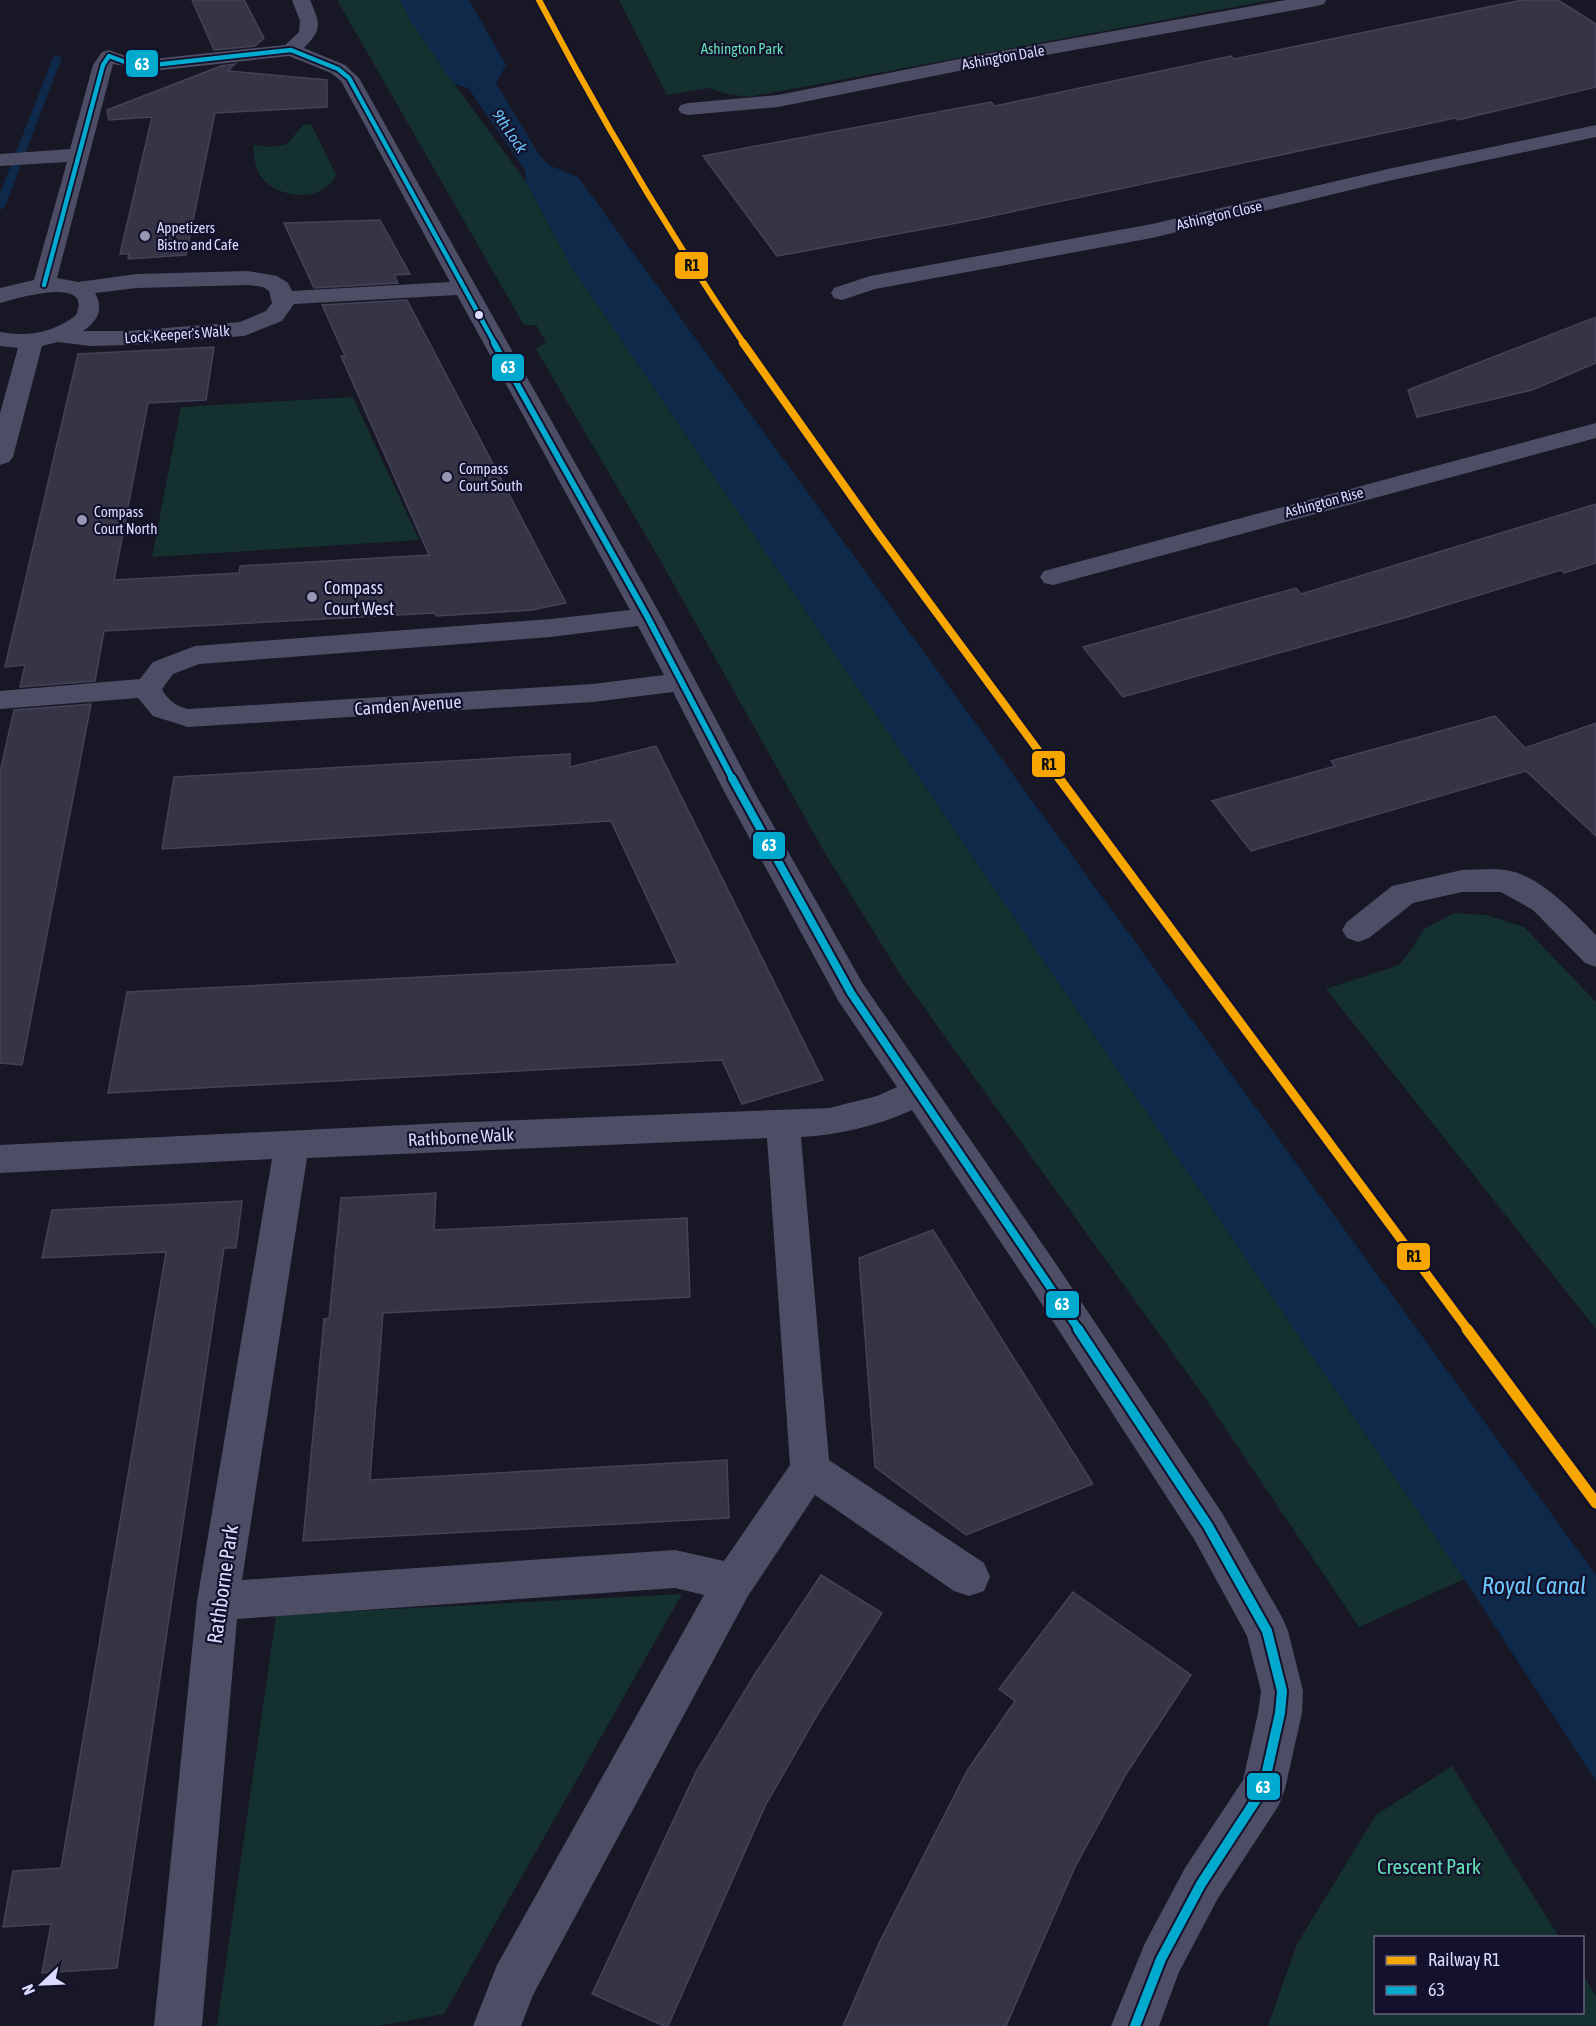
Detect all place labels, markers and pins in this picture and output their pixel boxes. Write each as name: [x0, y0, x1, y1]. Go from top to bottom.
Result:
place label: Appetizers Bistro and Cafe: [157, 219, 239, 253]
marker: Appetizers Bistro and Cafe: [138, 229, 152, 243]
unlabelled marker: [473, 309, 485, 321]
place label: Compass Court South: [459, 460, 523, 494]
marker: Compass Court South: [440, 470, 454, 484]
place label: Compass Court North: [94, 503, 157, 537]
marker: Compass Court North: [75, 513, 89, 527]
place label: Compass Court West: [324, 577, 394, 619]
marker: Compass Court West: [305, 590, 319, 604]

